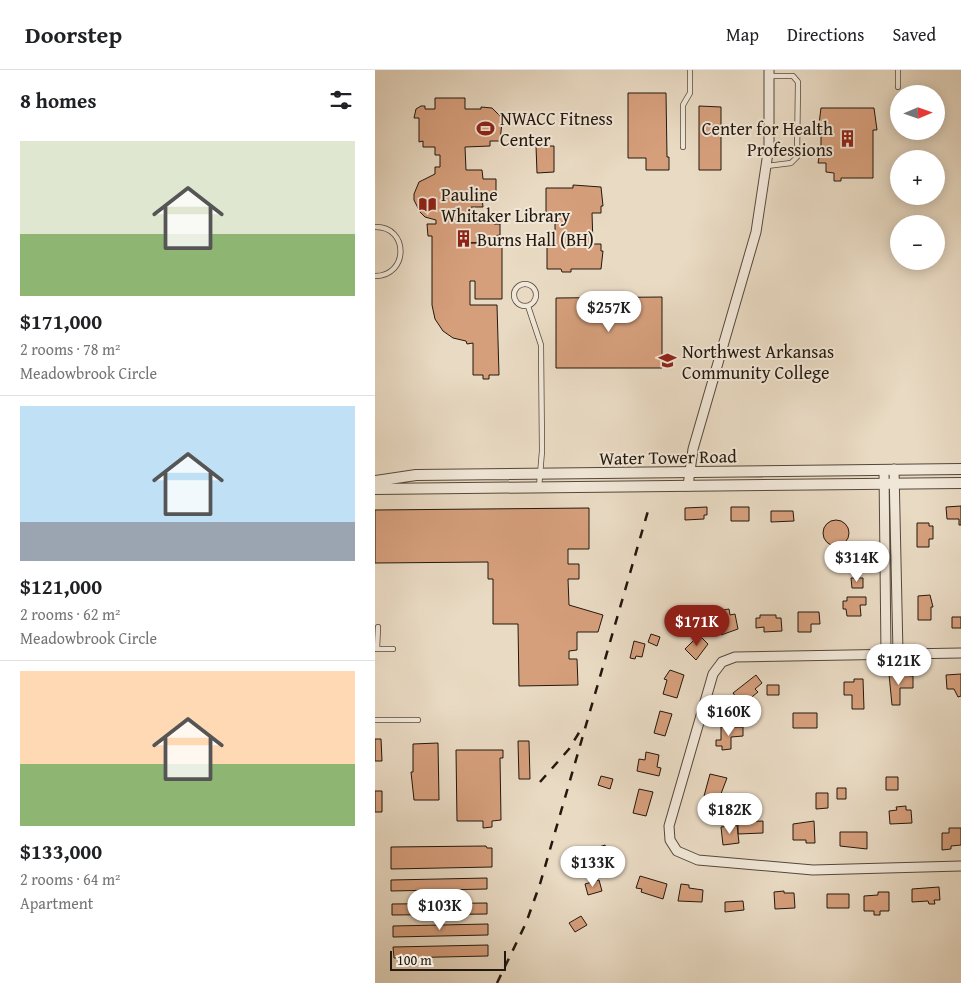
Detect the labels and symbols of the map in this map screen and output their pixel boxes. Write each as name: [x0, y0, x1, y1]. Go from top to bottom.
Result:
north arrow: [890, 85, 945, 140]
place label: NWACC Fitness Center: [500, 105, 613, 153]
place label: Center for Health Professions: [702, 115, 833, 163]
sports icon: NWACC Fitness Center: [476, 118, 496, 138]
building icon: Center for Health Professions: [837, 128, 857, 148]
place label: Pauline Whitaker Library: [441, 181, 570, 229]
library icon: Pauline Whitaker Library: [417, 194, 437, 214]
place label: Burns Hall (BH): [477, 226, 594, 253]
building icon: Burns Hall (BH): [453, 229, 473, 249]
pin: $257K: [574, 290, 644, 333]
place label: Northwest Arkansas Community College: [682, 338, 834, 386]
school or university icon: Northwest Arkansas Community College: [658, 351, 678, 371]
street label: Water Tower Road: [599, 442, 737, 472]
pin: $314K: [822, 540, 892, 583]
pin: $171K: [662, 604, 732, 647]
pin: $121K: [864, 644, 934, 686]
pin: $160K: [694, 694, 764, 737]
pin: $182K: [695, 792, 765, 835]
pin: $133K: [558, 846, 628, 888]
pin: $103K: [405, 888, 475, 931]
scale bar: [390, 948, 506, 971]

